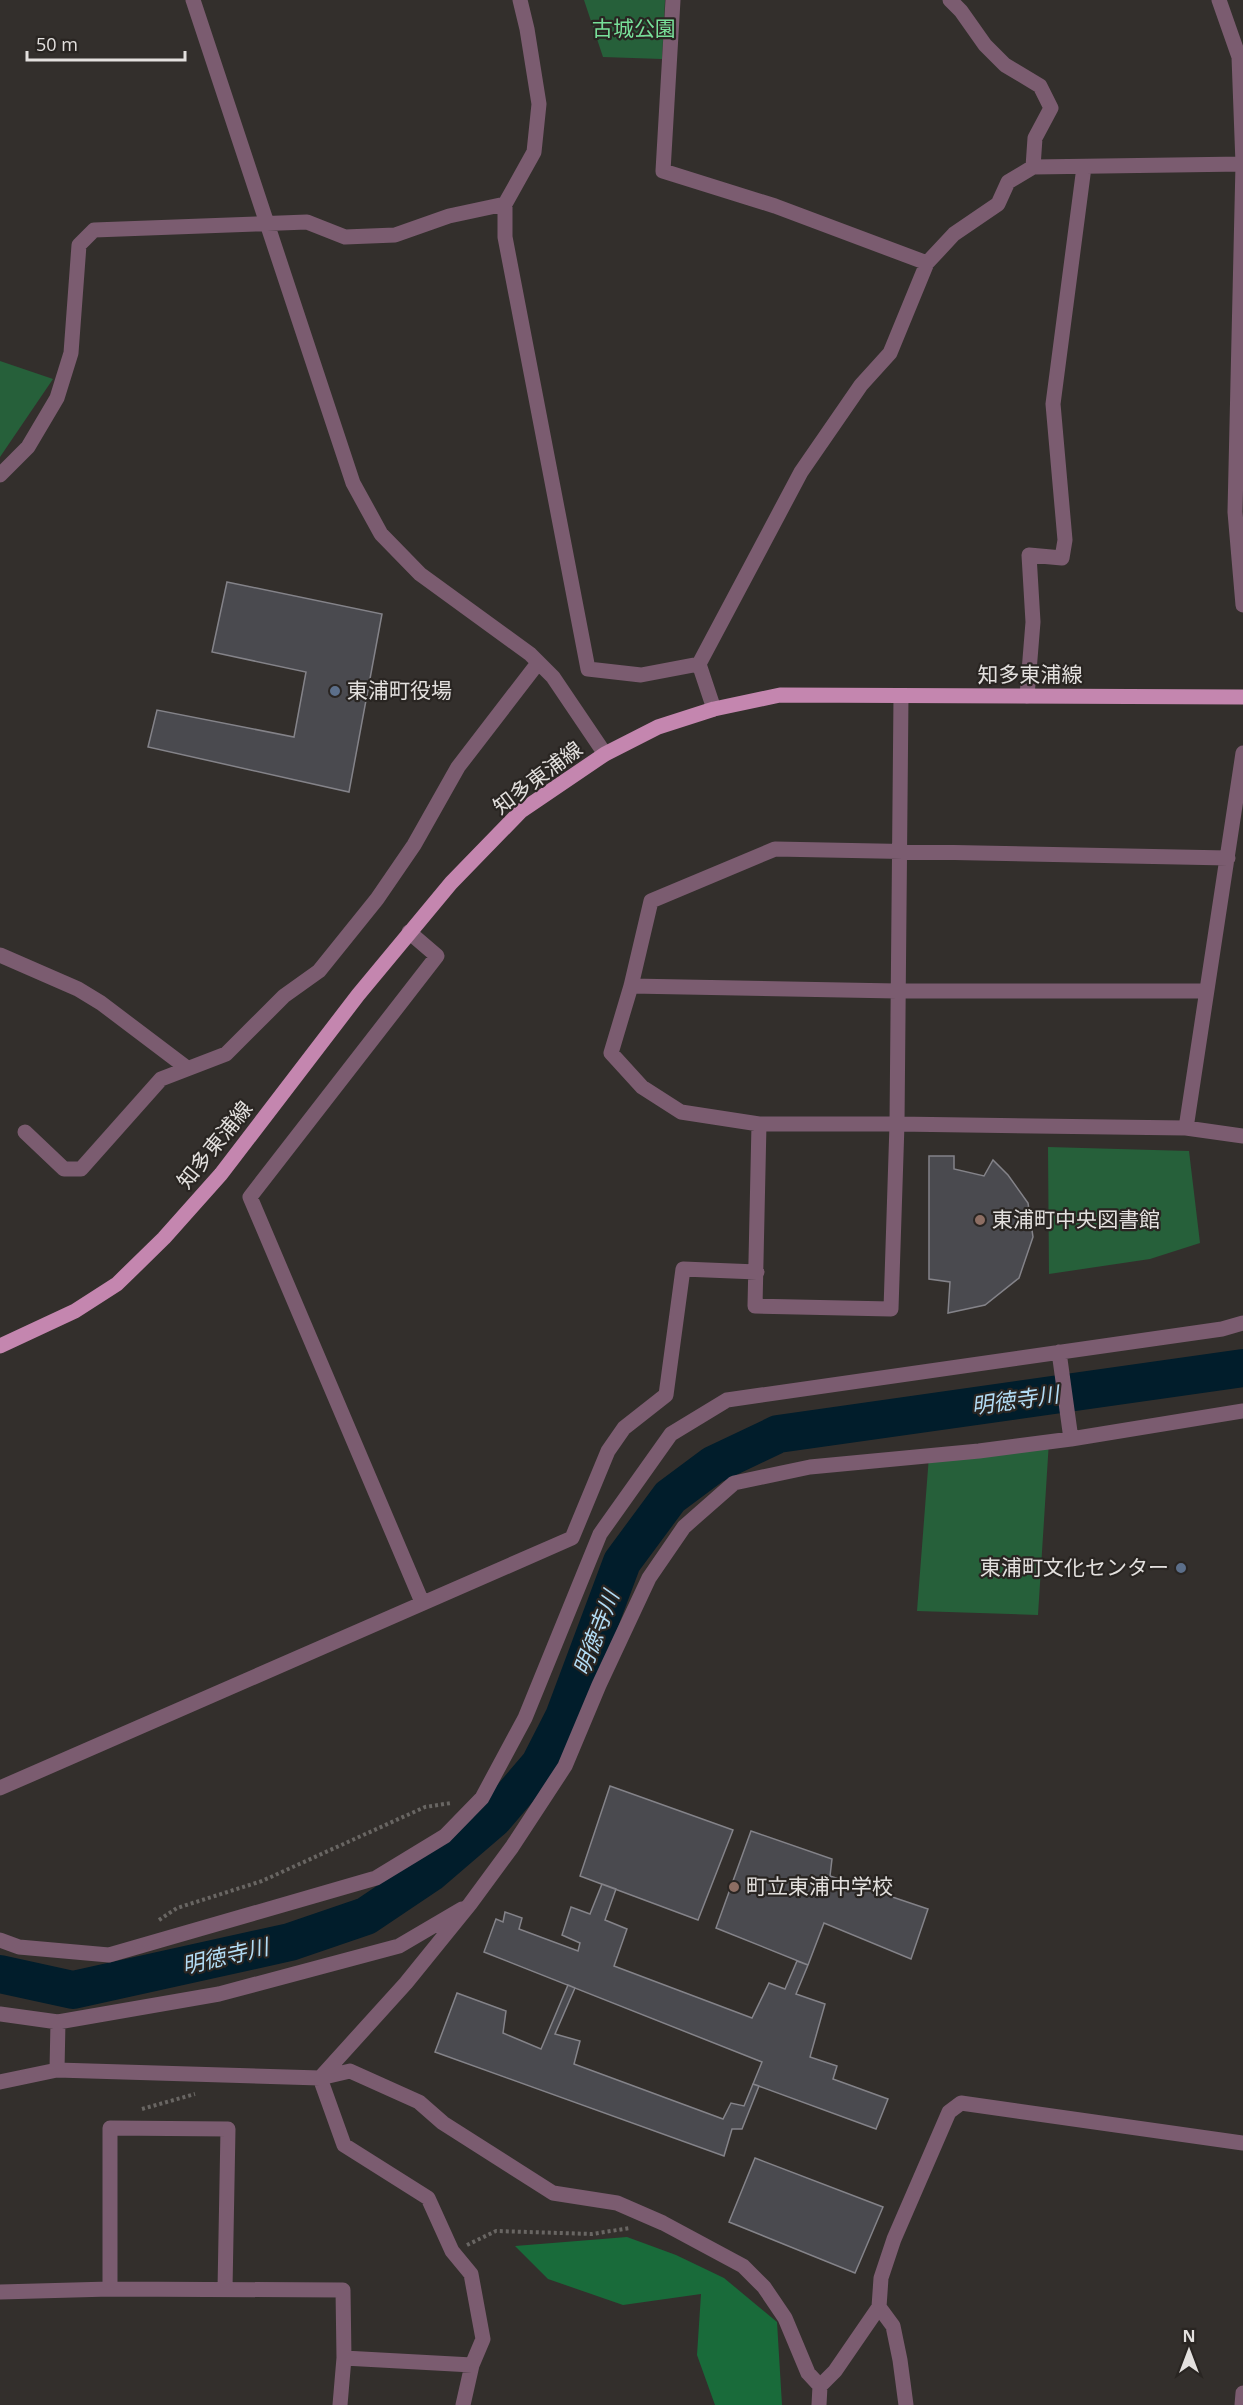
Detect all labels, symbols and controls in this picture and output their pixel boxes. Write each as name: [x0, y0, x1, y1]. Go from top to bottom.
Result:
park label: 古城公園: [592, 14, 676, 42]
scale bar: [27, 24, 184, 62]
text: 50 m: [36, 32, 78, 56]
street label: 知多東浦線: [978, 660, 1083, 688]
place label: 東浦町役場: [347, 676, 452, 704]
marker: 東浦町役場: [328, 684, 342, 698]
street label: 知多東浦線: [487, 734, 588, 820]
street label: 知多東浦線: [170, 1095, 258, 1194]
place label: 東浦町中央図書館: [992, 1205, 1160, 1233]
marker: 東浦町中央図書館: [973, 1213, 987, 1227]
water label: 明徳寺川: [969, 1378, 1062, 1420]
place label: 東浦町文化センター: [980, 1553, 1169, 1581]
marker: 東浦町文化センター: [1174, 1561, 1188, 1575]
water label: 明徳寺川: [565, 1584, 626, 1679]
place label: 町立東浦中学校: [746, 1872, 893, 1900]
marker: 町立東浦中学校: [727, 1880, 741, 1894]
water label: 明徳寺川: [179, 1930, 273, 1980]
north arrow: [1159, 2321, 1219, 2381]
text: N: [1182, 2325, 1196, 2347]

